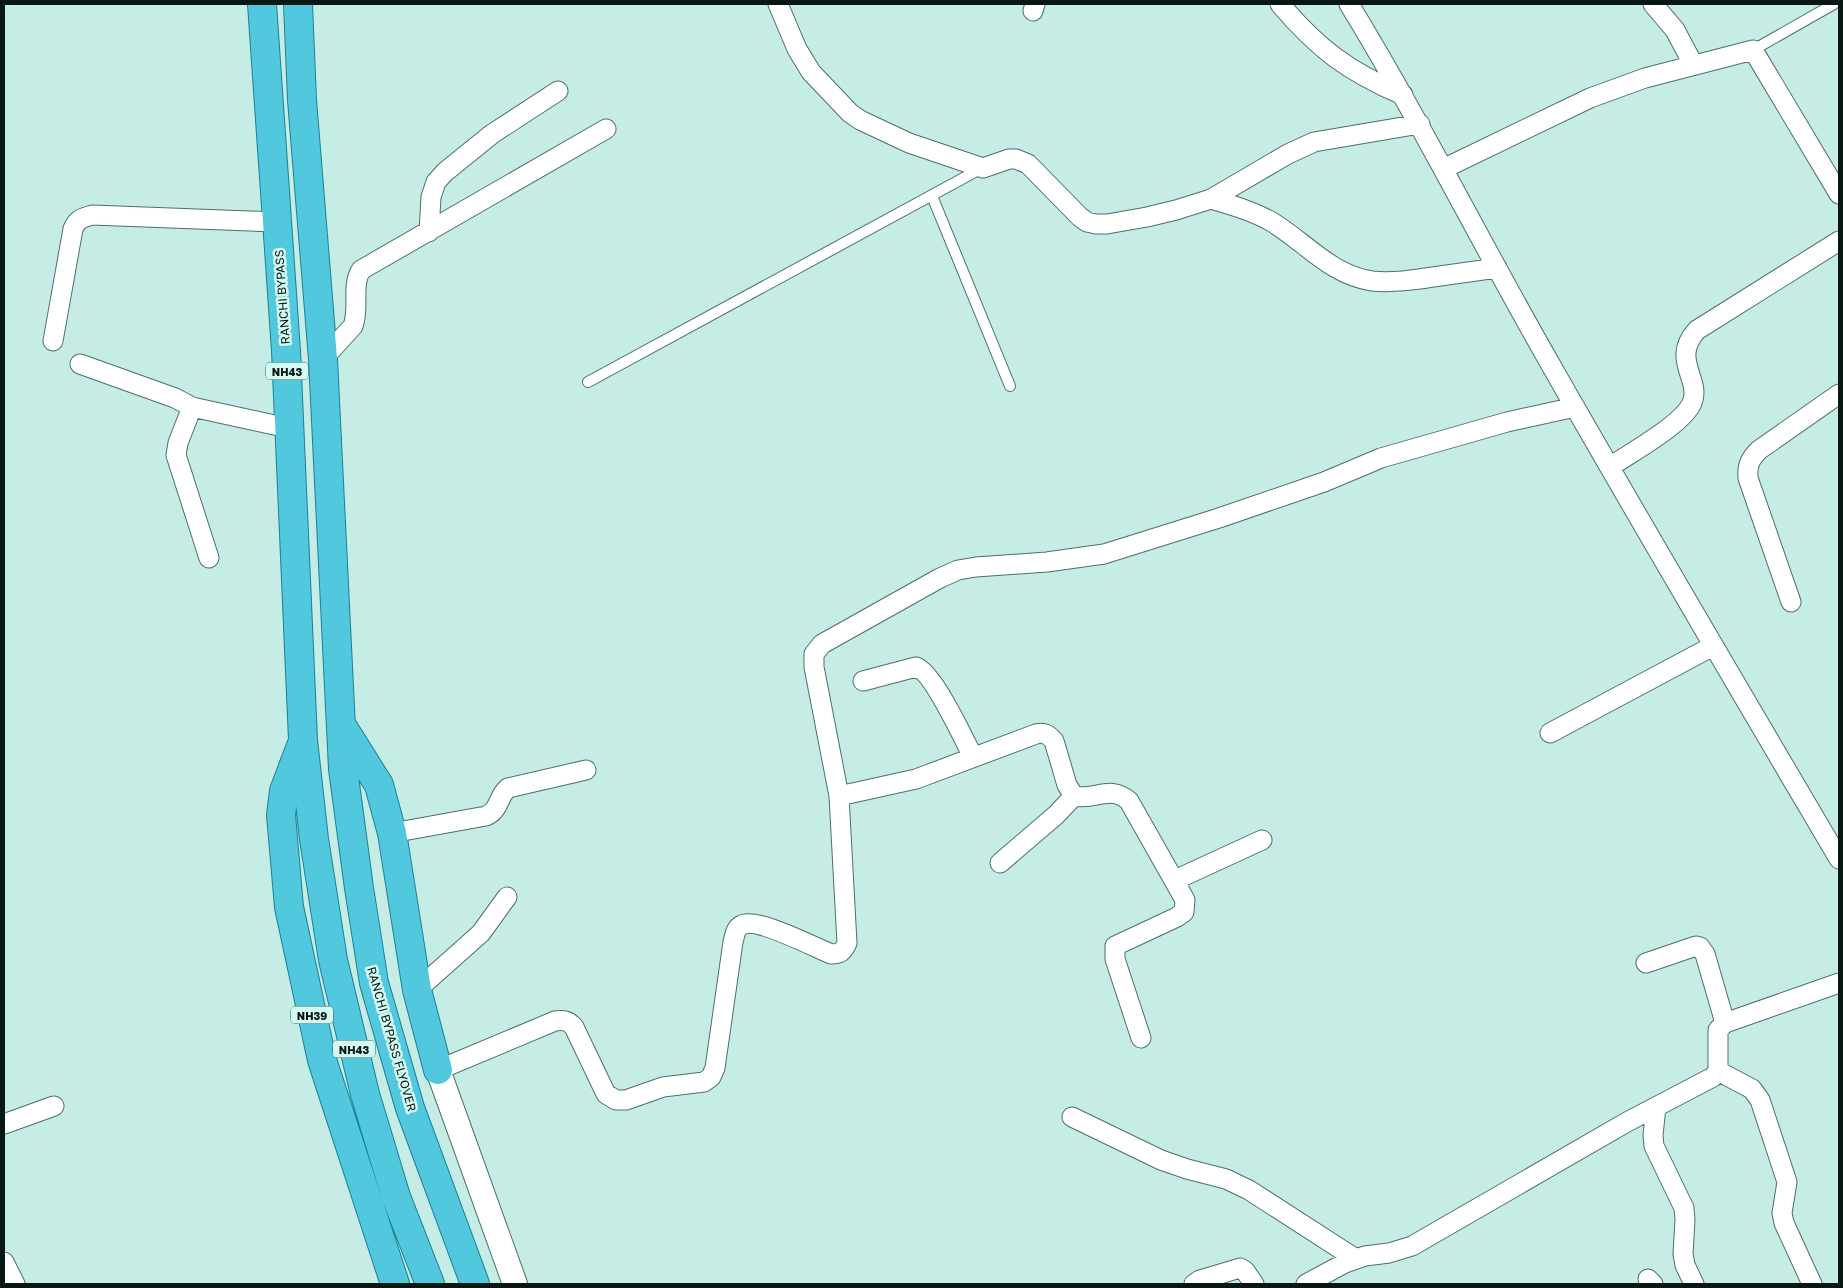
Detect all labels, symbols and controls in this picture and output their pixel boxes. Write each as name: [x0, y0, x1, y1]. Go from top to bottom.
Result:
street label: RANCHI BYPASS: [271, 249, 293, 345]
road number: NH43: [266, 362, 308, 380]
street label: RANCHI BYPASS FLYOVER: [364, 965, 420, 1113]
road number: NH39: [291, 1006, 333, 1024]
road number: NH43: [333, 1040, 375, 1058]

